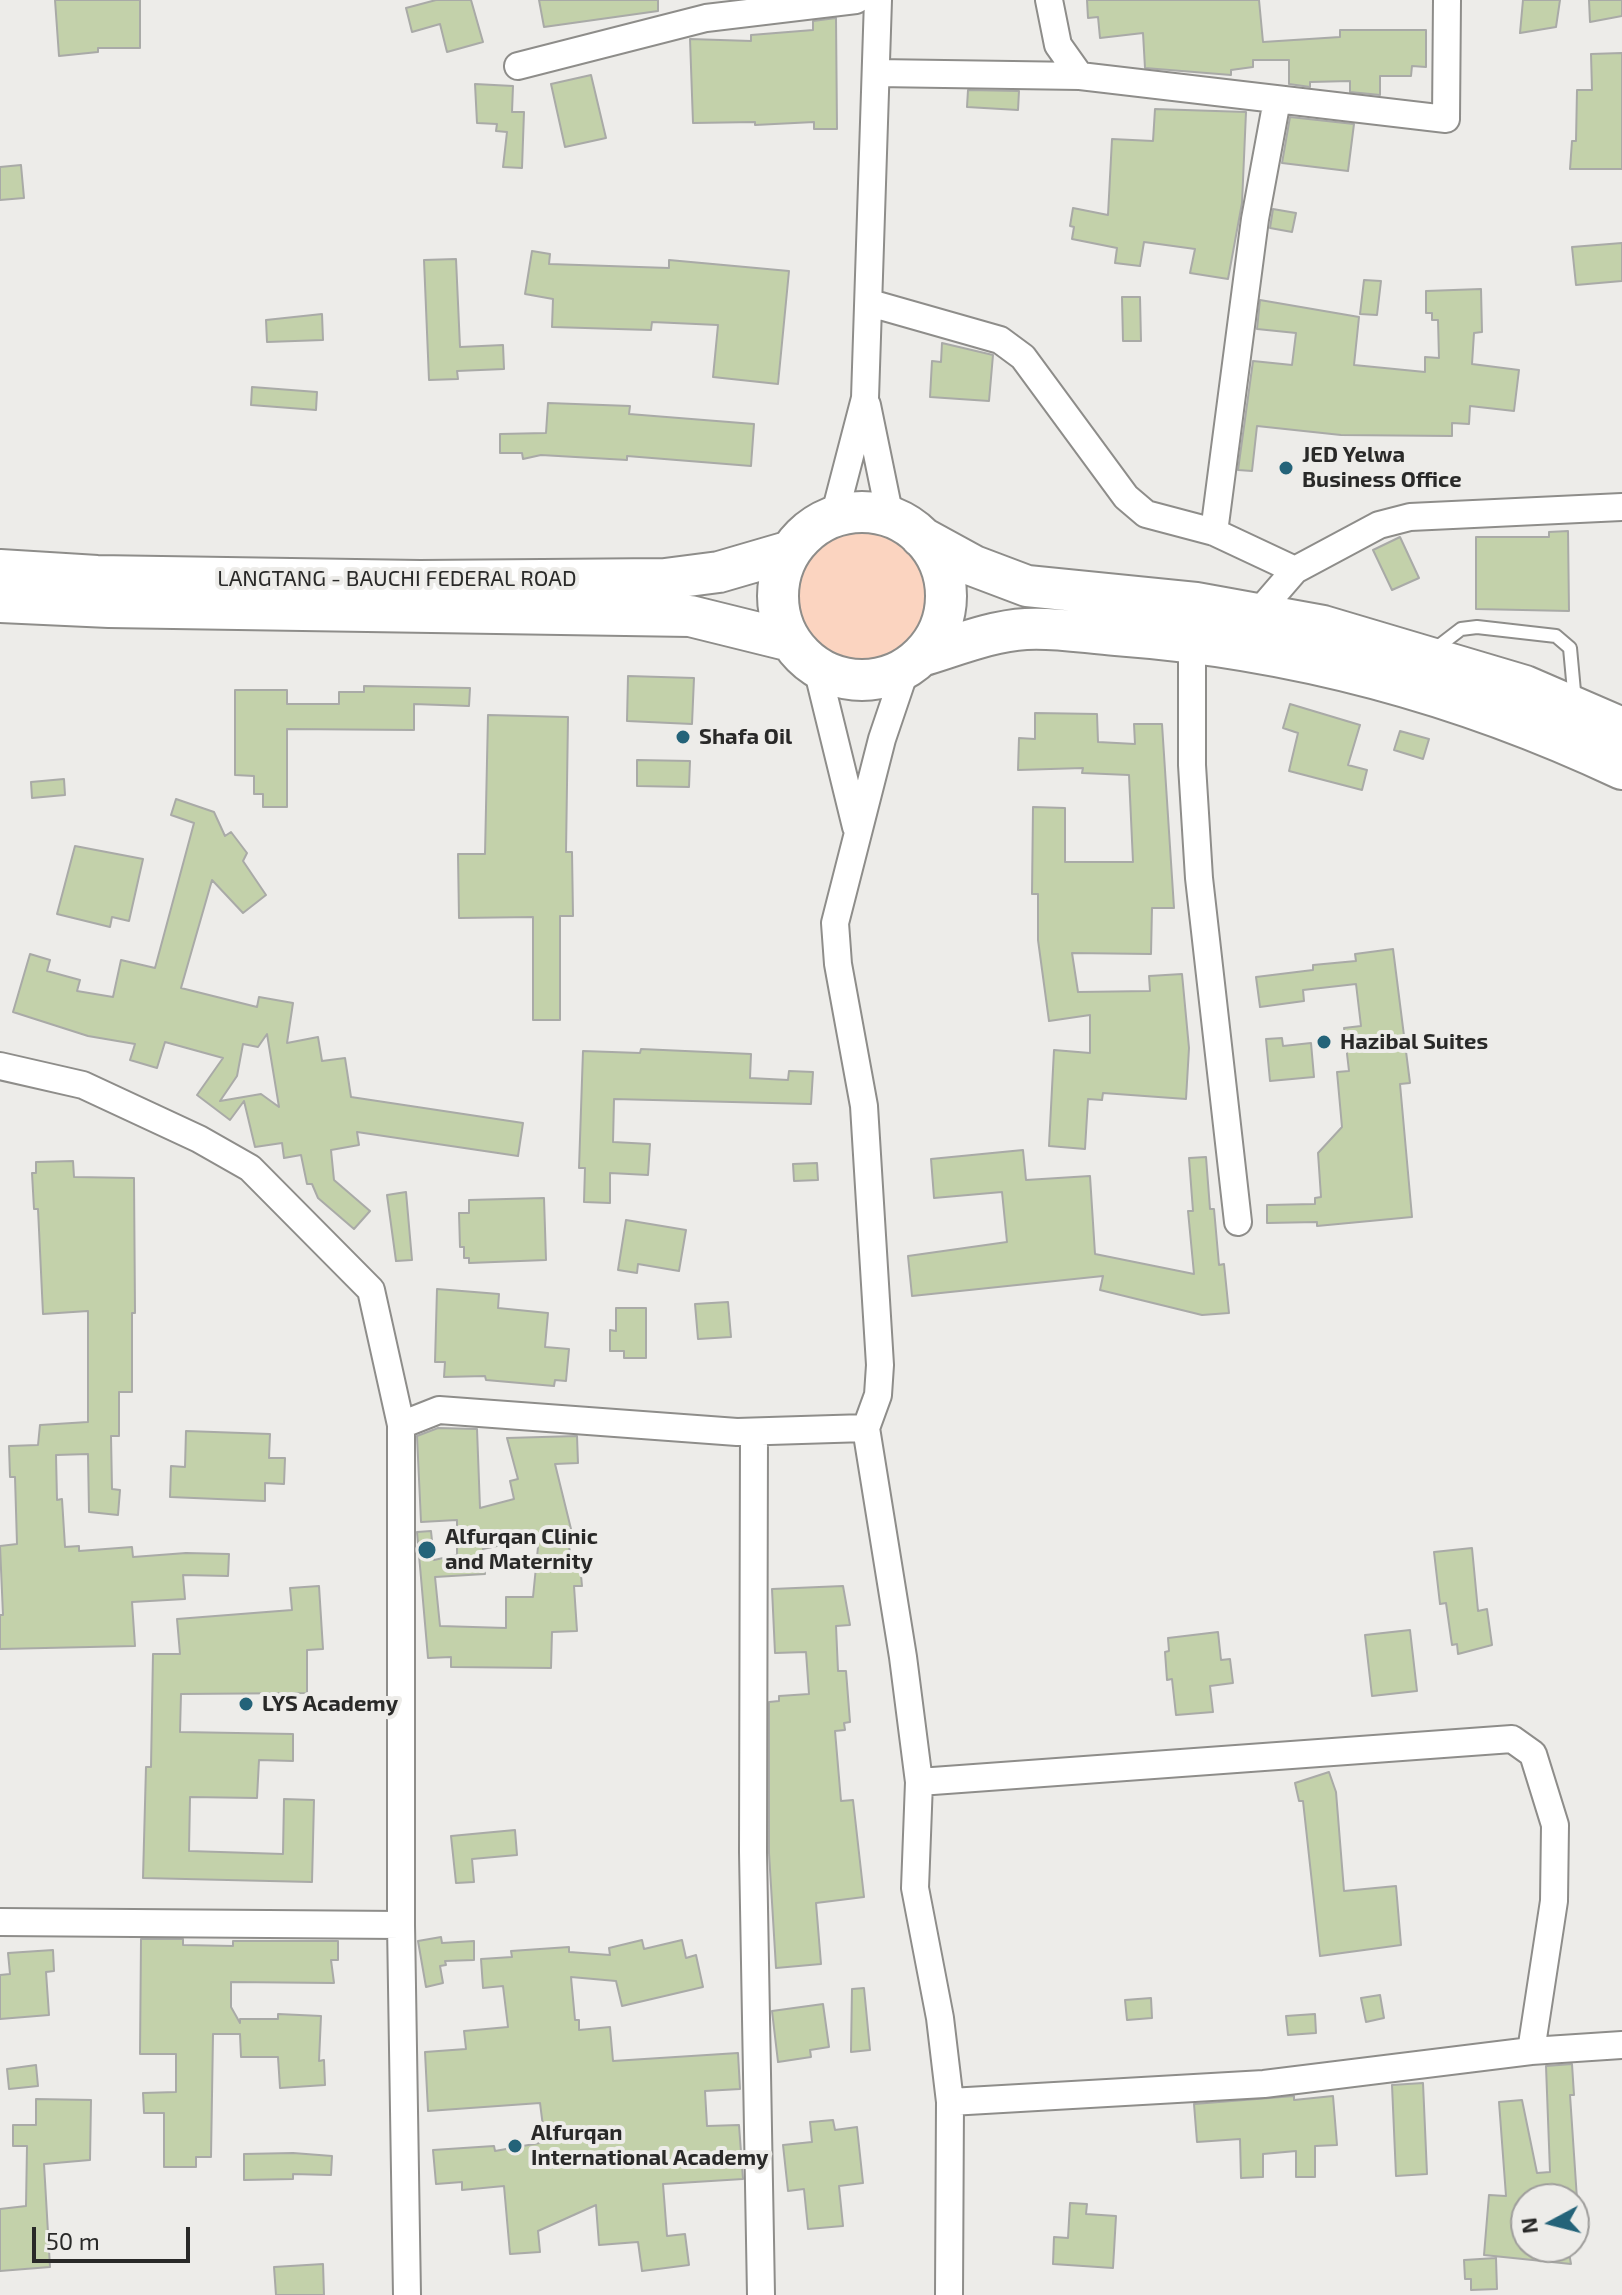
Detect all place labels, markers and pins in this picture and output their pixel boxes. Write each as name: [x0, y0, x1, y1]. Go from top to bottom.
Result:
place label: JED Yelwa Business Office: [1302, 442, 1462, 494]
marker: JED Yelwa Business Office: [1277, 459, 1295, 477]
place label: Shafa Oil: [699, 724, 792, 750]
marker: Shafa Oil: [674, 728, 692, 746]
place label: Hazibal Suites: [1340, 1029, 1488, 1055]
marker: Hazibal Suites: [1315, 1033, 1333, 1051]
place label: Alfurqan Clinic and Maternity: [445, 1524, 598, 1576]
marker: Alfurqan Clinic and Maternity: [416, 1539, 438, 1561]
place label: LYS Academy: [262, 1691, 398, 1717]
marker: LYS Academy: [237, 1695, 255, 1713]
place label: Alfurqan International Academy: [531, 2120, 769, 2172]
marker: Alfurqan International Academy: [506, 2137, 524, 2155]

